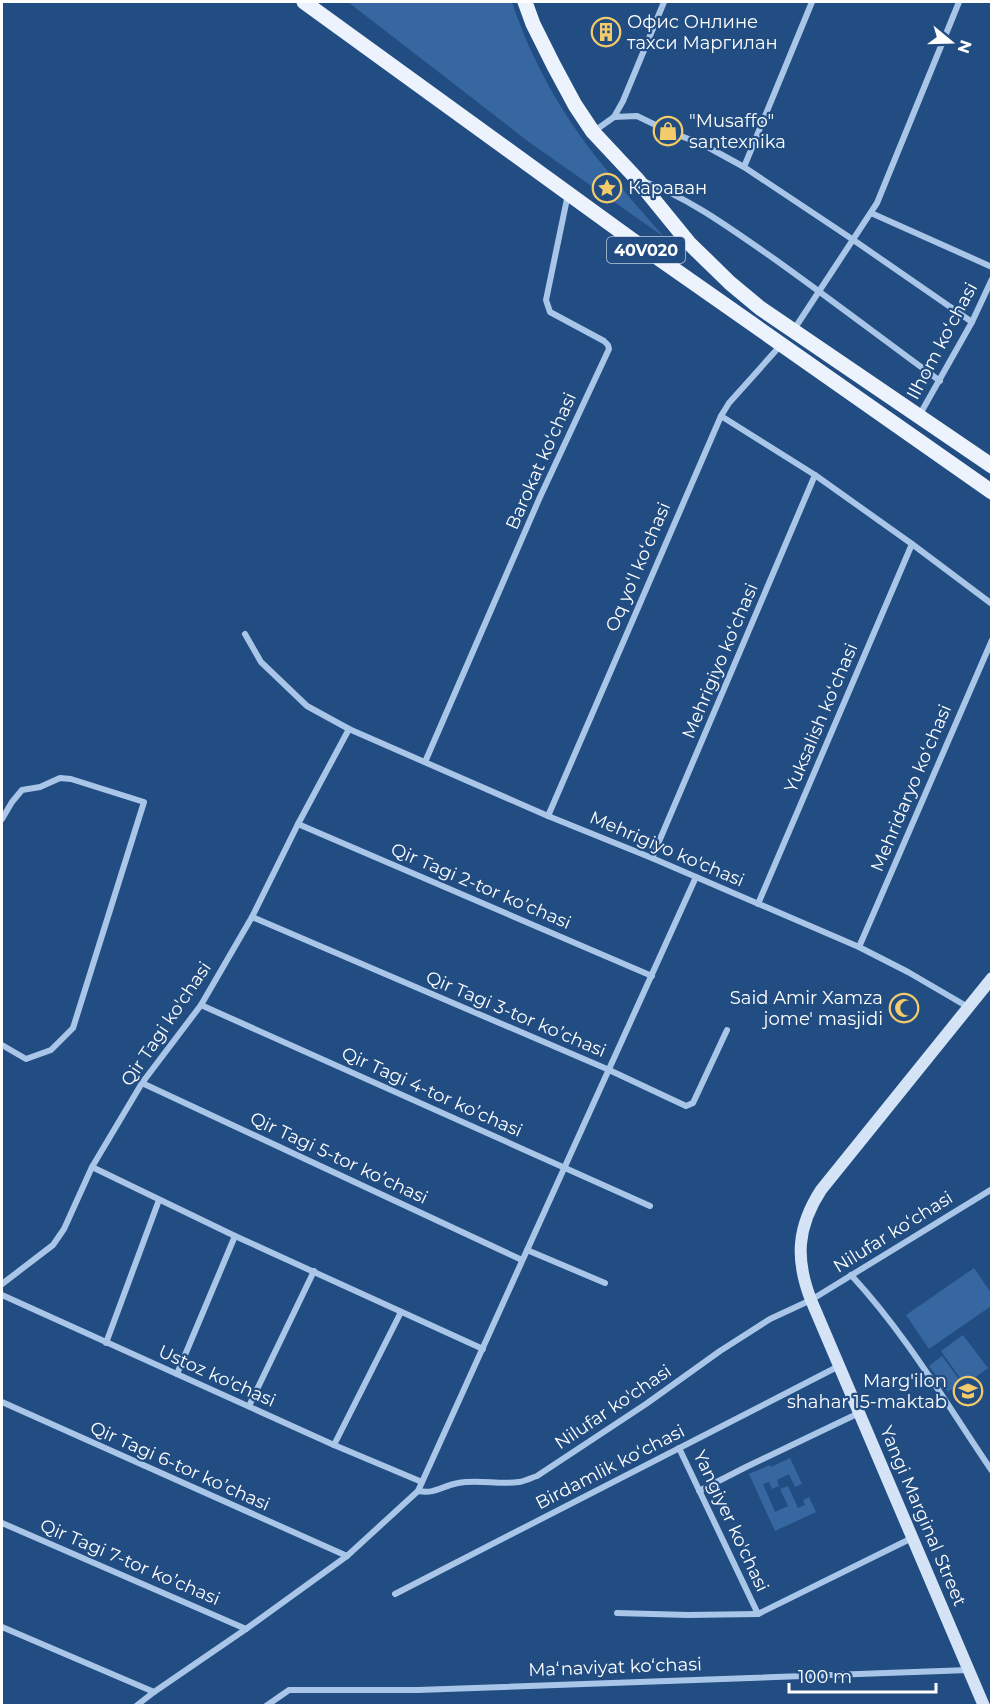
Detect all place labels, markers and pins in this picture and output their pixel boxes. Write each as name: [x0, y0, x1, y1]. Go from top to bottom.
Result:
place label: Офис Онлине тахси Маргилан: [627, 11, 778, 54]
building icon: Офис Онлине тахси Маргилан: [590, 16, 622, 48]
place label: "Musaffo" santexnika: [689, 110, 786, 153]
shop icon: "Musaffo" santexnika: [652, 115, 684, 147]
place icon: Караван: [591, 172, 623, 204]
place label: Караван: [628, 177, 707, 199]
place label: Said Amir Xamza jome' masjidi: [730, 987, 883, 1030]
mosque icon: Said Amir Xamza jome' masjidi: [888, 992, 920, 1024]
place label: Marg'ilon shahar 15-maktab: [787, 1370, 947, 1413]
school or university icon: Marg'ilon shahar 15-maktab: [952, 1375, 984, 1407]

